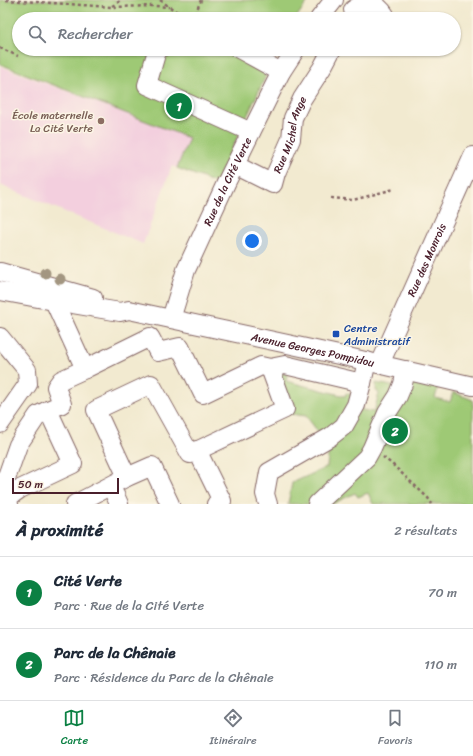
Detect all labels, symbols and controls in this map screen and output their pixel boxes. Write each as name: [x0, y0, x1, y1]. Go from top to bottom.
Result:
search box: [12, 12, 461, 56]
text: Rechercher: [58, 21, 133, 47]
icon: search: [26, 23, 48, 45]
pin: 1: [166, 91, 192, 121]
street label: Rue Michel Ange: [268, 93, 312, 176]
place label: École maternelle La Cité Verte: [12, 106, 94, 138]
marker: École maternelle La Cité Verte: [96, 116, 106, 126]
street label: Rue de la Cité Verte: [198, 133, 257, 229]
street label: Rue des Monrois: [402, 219, 452, 300]
your location: [242, 231, 262, 251]
place label: Centre Administratif: [343, 319, 411, 351]
street label: Avenue Georges Pompidou: [248, 327, 376, 372]
marker: Centre Administratif: [331, 329, 341, 339]
pin: 2: [382, 416, 408, 446]
text: 50 m: [18, 475, 43, 494]
scale bar: [12, 476, 119, 495]
text: À proximité: [16, 515, 103, 545]
text: 2 résultats: [394, 519, 457, 542]
text: Cité Verte: [54, 568, 122, 594]
text: 1: [26, 581, 32, 604]
text: 70 m: [428, 581, 457, 604]
text: Parc · Rue de la Cité Verte: [54, 594, 204, 617]
text: Parc de la Chênaie: [54, 640, 175, 666]
text: 2: [25, 653, 33, 676]
text: 110 m: [424, 653, 457, 676]
text: Parc · Résidence du Parc de la Chênaie: [54, 666, 274, 689]
tab: Carte: [61, 707, 88, 750]
tab: Itinéraire: [210, 707, 257, 750]
tab: Favoris: [378, 707, 412, 750]

